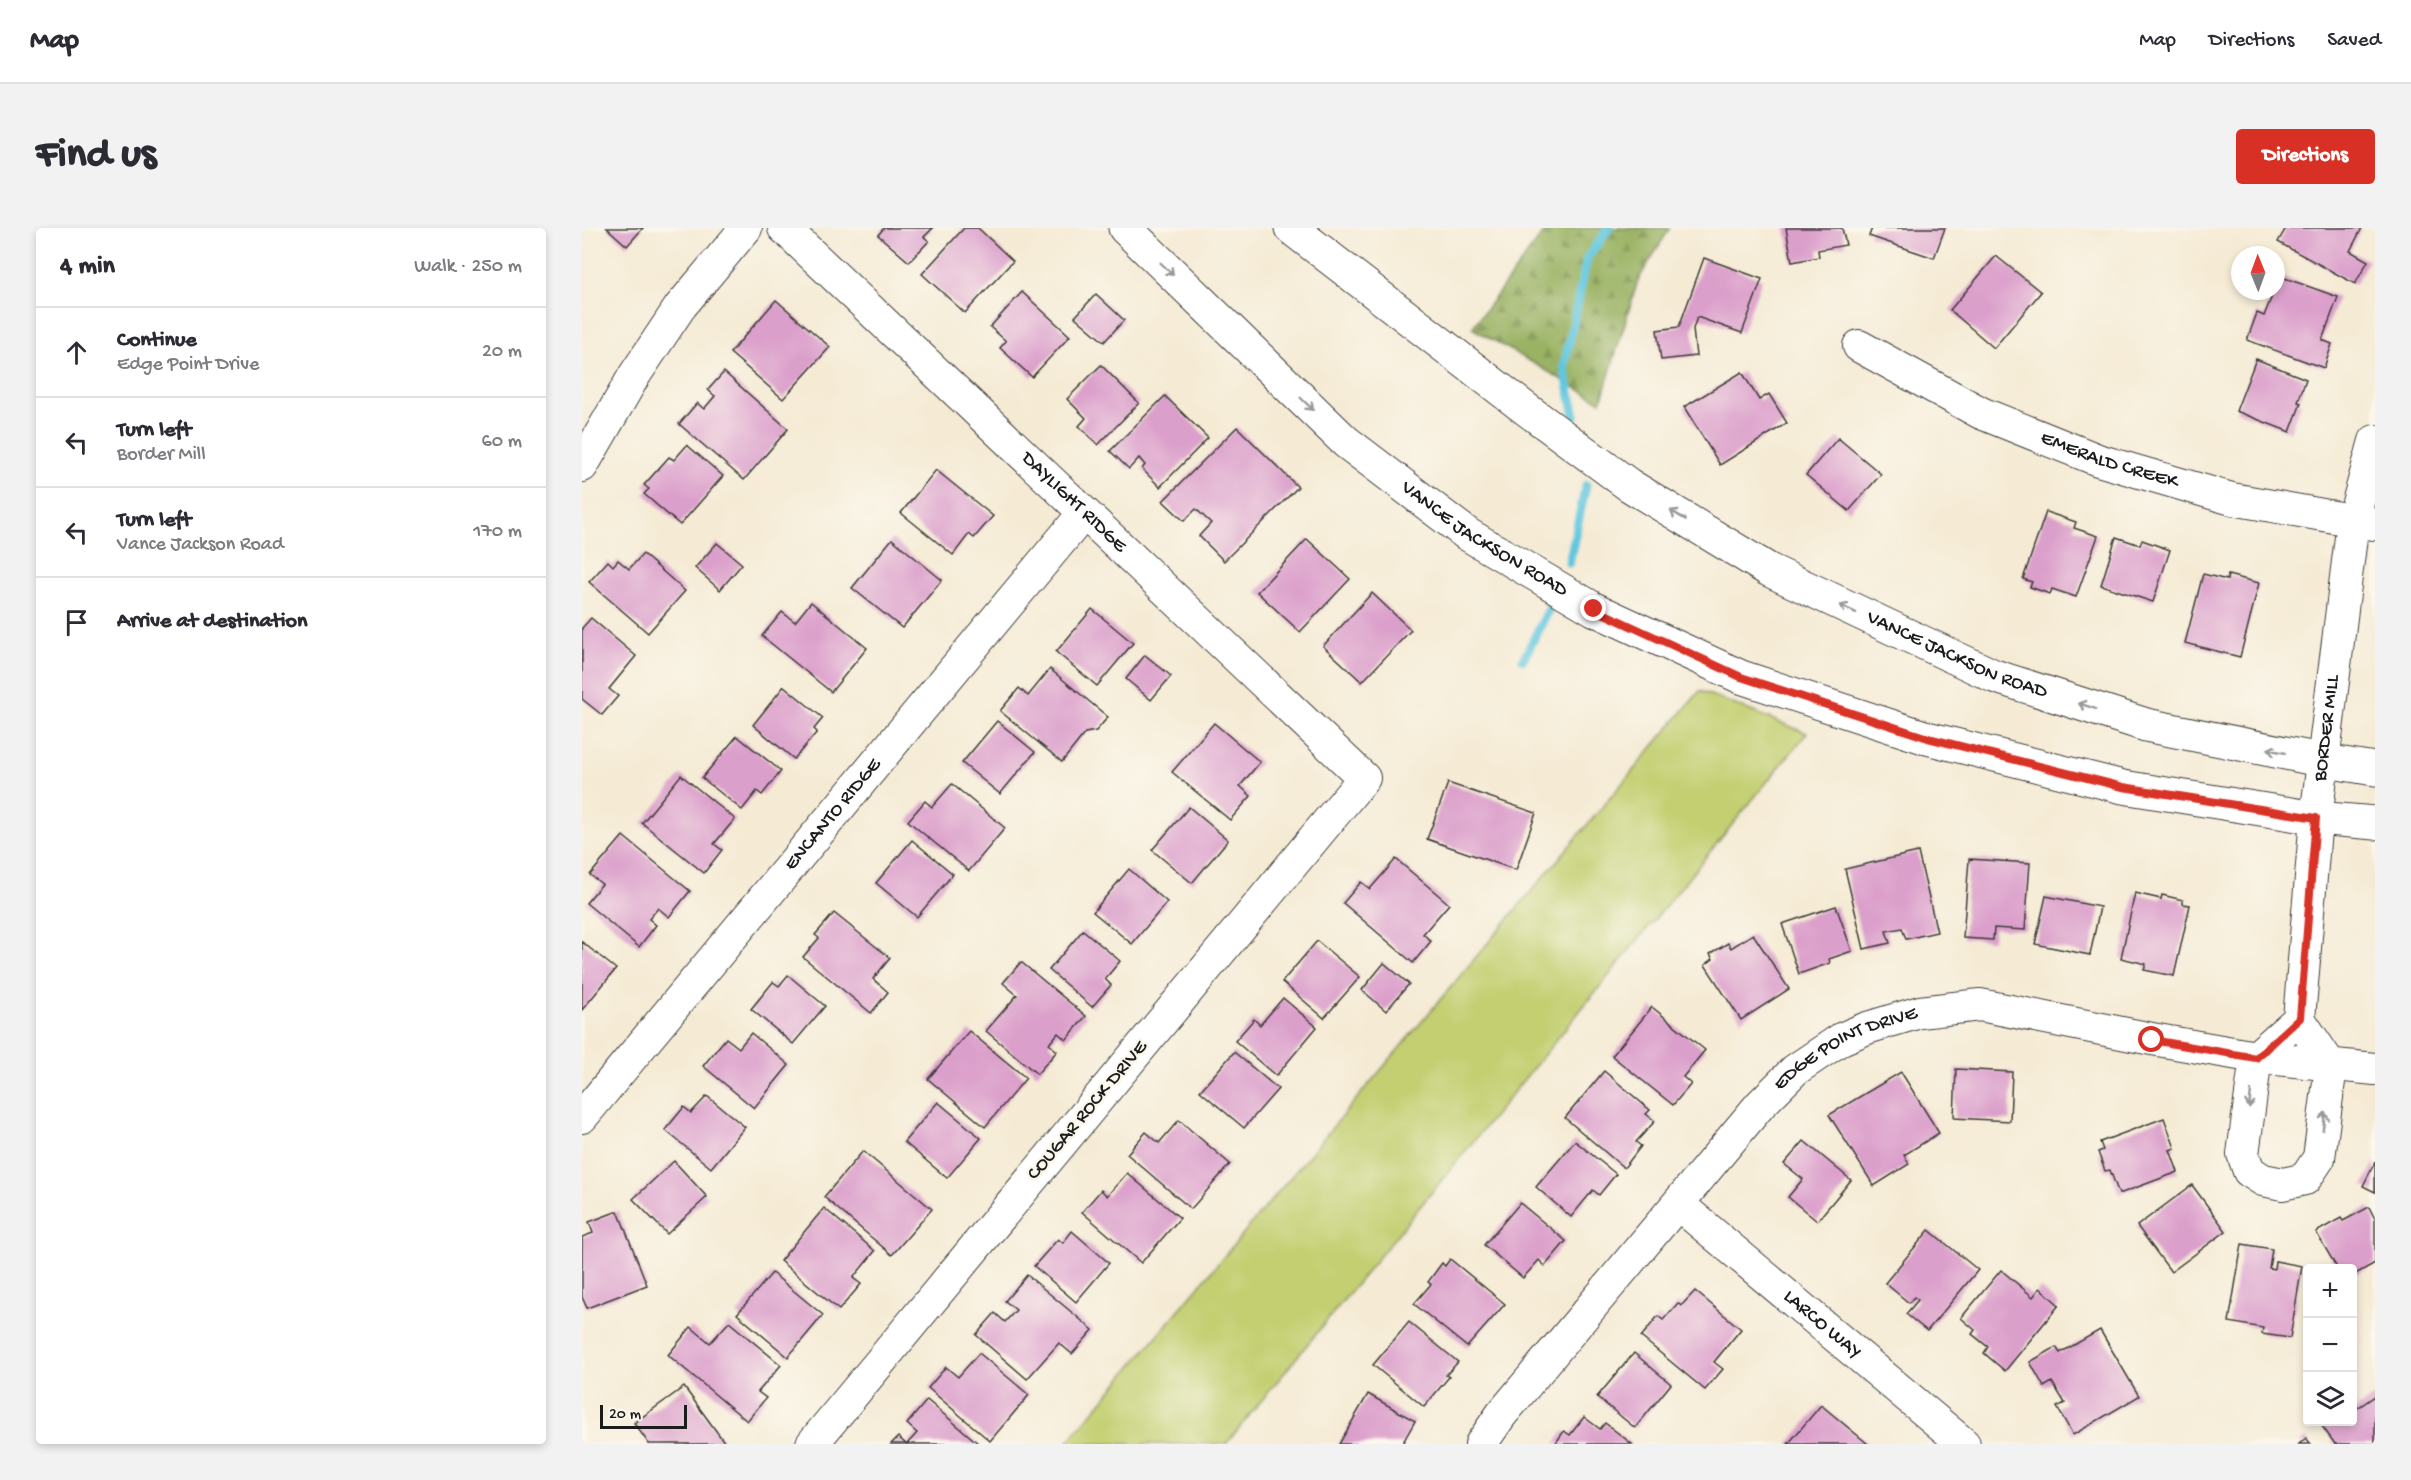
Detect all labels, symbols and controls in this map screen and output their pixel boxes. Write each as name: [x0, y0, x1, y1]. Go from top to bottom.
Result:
text: Map: [30, 25, 79, 58]
text: Map: [2139, 29, 2176, 54]
text: Directions: [2209, 29, 2294, 54]
text: Saved: [2327, 29, 2381, 54]
button: Directions: [2236, 129, 2375, 184]
text: Find us: [36, 132, 156, 181]
north arrow: [2231, 246, 2285, 300]
text: 4 min: [60, 252, 115, 283]
text: Walk · 250 m: [414, 256, 522, 279]
one-way arrow: [1159, 261, 1174, 276]
text: Continue: [117, 328, 197, 354]
icon: ahead: [60, 336, 93, 369]
text: 20 m: [482, 341, 522, 364]
text: Edge Point Drive: [117, 354, 259, 377]
one-way arrow: [1299, 397, 1314, 412]
text: Turn left: [117, 418, 191, 444]
icon: left: [60, 426, 93, 459]
street label: EMERALD CREEK: [2037, 427, 2182, 495]
text: 60 m: [482, 431, 522, 454]
text: Border Mill: [117, 444, 206, 467]
street label: DAYLIGHT RIDGE: [1015, 446, 1132, 559]
street label: VANCE JACKSON ROAD: [1396, 476, 1573, 603]
text: Turn left: [117, 508, 191, 534]
one-way arrow: [1670, 508, 1687, 520]
icon: left: [60, 516, 93, 549]
text: 170 m: [473, 521, 522, 544]
text: Vance Jackson Road: [117, 534, 284, 557]
route end: [1580, 595, 1606, 621]
one-way arrow: [1840, 602, 1858, 614]
icon: arrive: [60, 606, 93, 639]
street label: VANCE JACKSON ROAD: [1862, 606, 2051, 704]
text: Arrive at destination: [117, 609, 307, 635]
street label: BORDER MILL: [2309, 673, 2345, 784]
one-way arrow: [2078, 700, 2097, 711]
one-way arrow: [2267, 745, 2286, 756]
street label: ENCANTO RIDGE: [780, 753, 887, 876]
street label: EDGE POINT DRIVE: [1769, 1002, 1922, 1096]
route start: [2138, 1026, 2164, 1052]
street label: COUGAR ROCK DRIVE: [1023, 1035, 1154, 1185]
one-way arrow: [2245, 1089, 2256, 1108]
one-way arrow: [2318, 1112, 2329, 1132]
map controls: [2303, 1264, 2357, 1426]
button: +: [2303, 1264, 2357, 1318]
street label: LARCO WAY: [1778, 1285, 1866, 1364]
button: −: [2303, 1318, 2357, 1372]
button: layers: [2303, 1372, 2357, 1426]
scale bar: [600, 1402, 687, 1430]
text: 20 m: [609, 1406, 641, 1425]

